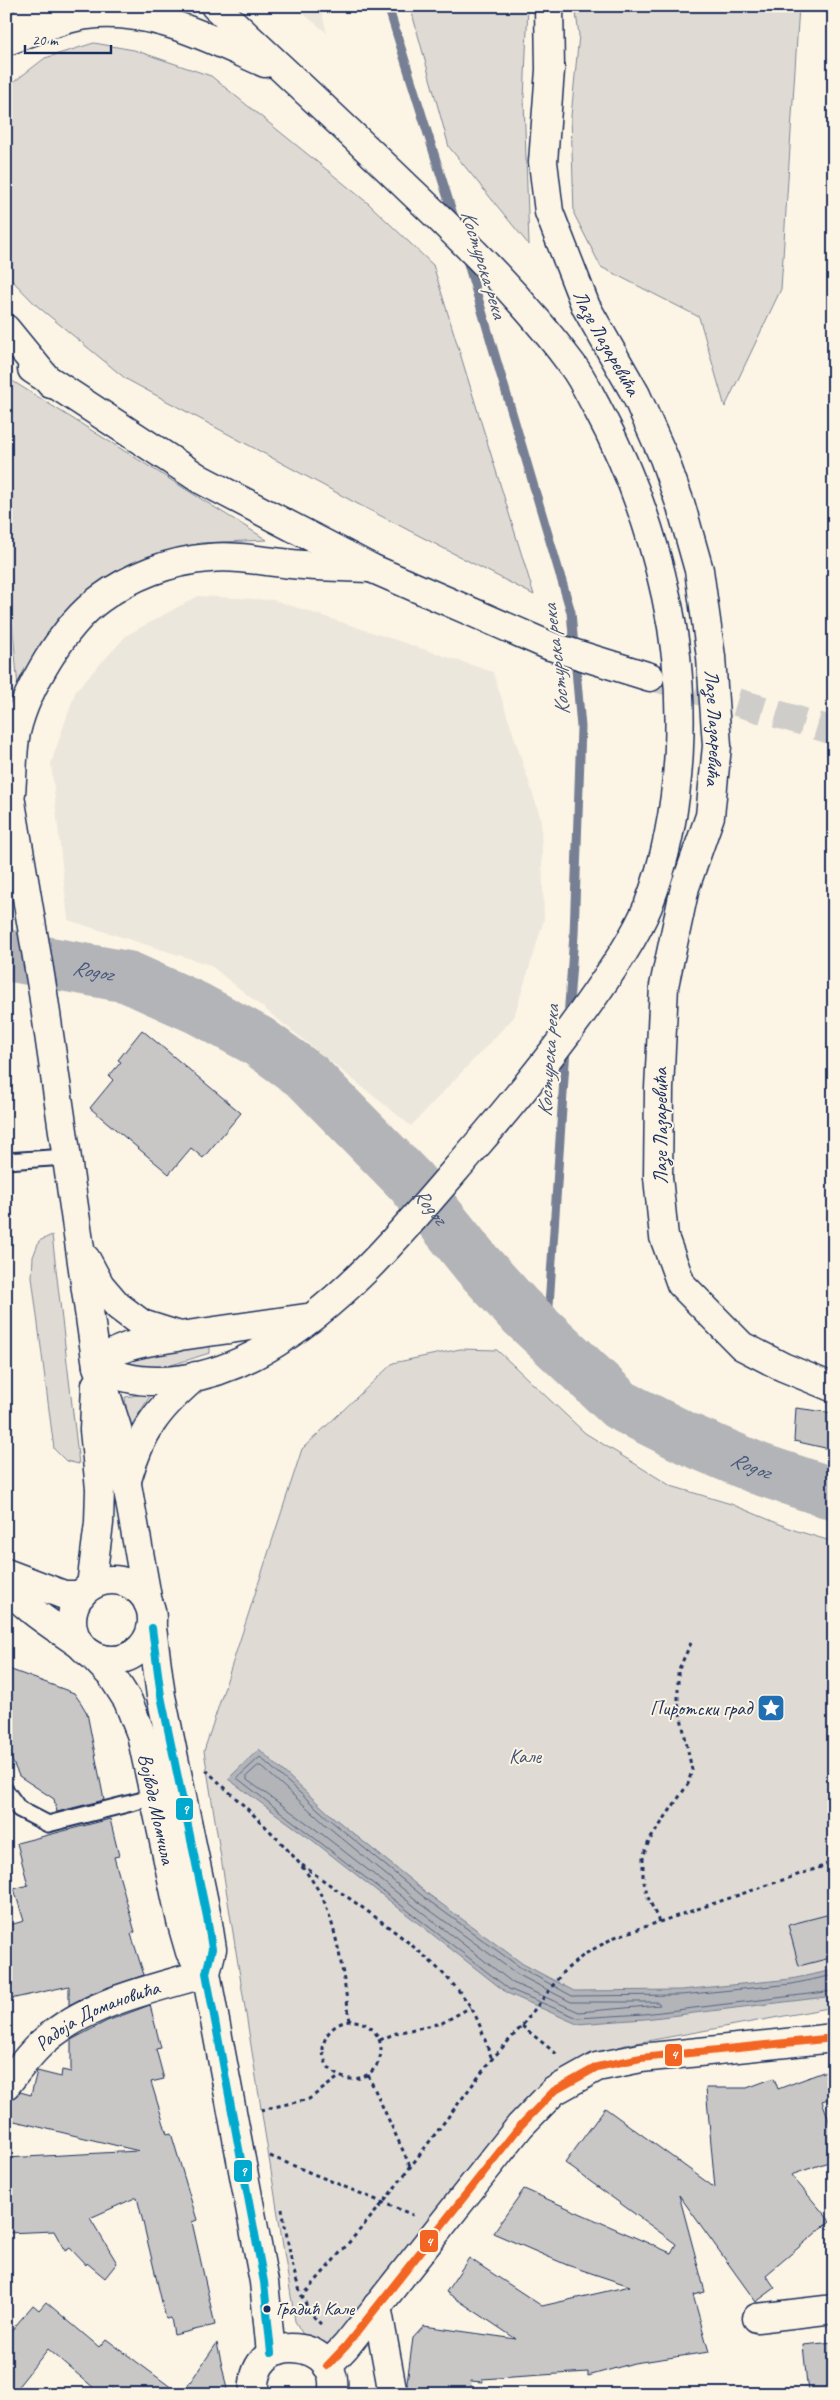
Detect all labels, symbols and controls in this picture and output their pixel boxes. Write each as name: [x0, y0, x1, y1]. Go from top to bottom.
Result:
scale bar: [25, 22, 111, 54]
text: 20 m: [32, 31, 59, 50]
water label: Костурска река: [455, 207, 513, 324]
street label: Лазе Лазаревића: [568, 287, 647, 401]
water label: Костурска река: [536, 601, 576, 717]
street label: Лазе Лазаревића: [699, 669, 730, 788]
water label: Rogoz: [71, 954, 118, 988]
water label: Костурска река: [531, 1002, 565, 1117]
street label: Лазе Лазаревића: [648, 1066, 674, 1184]
water label: Rogoz: [407, 1182, 455, 1232]
water label: Rogoz: [727, 1446, 777, 1486]
place icon: Пиротски град: [756, 1693, 786, 1723]
place label: Пиротски град: [650, 1696, 754, 1721]
park label: Кале: [509, 1744, 543, 1769]
street label: Војводе Момчила: [133, 1751, 181, 1868]
line badge: 9: [175, 1797, 194, 1821]
text: 9: [182, 1801, 190, 1818]
street label: Радоја Домановића: [29, 1974, 163, 2056]
line badge: 4: [664, 2043, 683, 2067]
text: 4: [671, 2046, 679, 2063]
line badge: 9: [233, 2159, 253, 2183]
text: 9: [240, 2163, 248, 2180]
line badge: 4: [419, 2229, 439, 2253]
text: 4: [426, 2233, 434, 2250]
place label: Градић Кале: [276, 2297, 356, 2321]
marker: Градић Кале: [262, 2304, 272, 2314]

